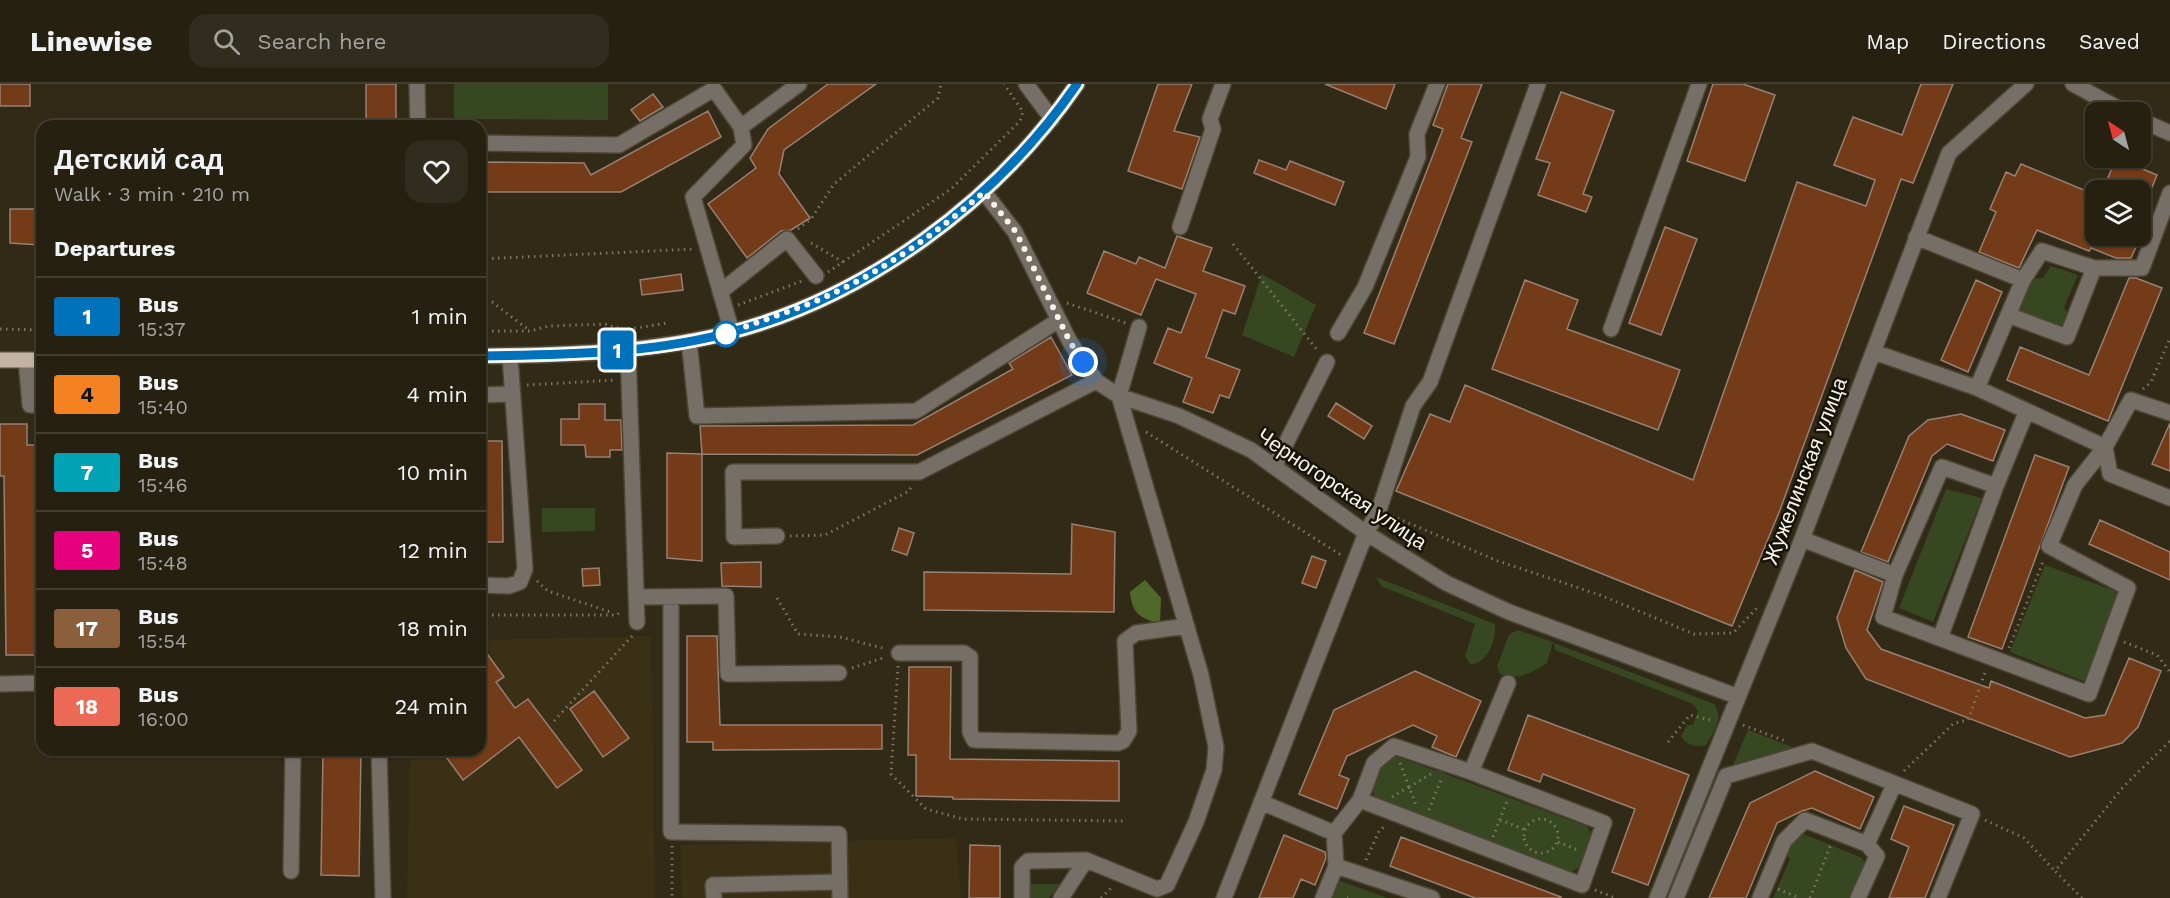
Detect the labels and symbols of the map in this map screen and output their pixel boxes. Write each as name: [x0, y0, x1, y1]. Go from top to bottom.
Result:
north arrow: [2085, 102, 2151, 168]
unlabelled marker: [713, 321, 739, 347]
line badge: 1: [598, 330, 636, 370]
your location: [1068, 347, 1098, 377]
street label: Жужелинская улица: [1757, 373, 1852, 568]
street label: Черногорская улица: [1253, 423, 1432, 555]

